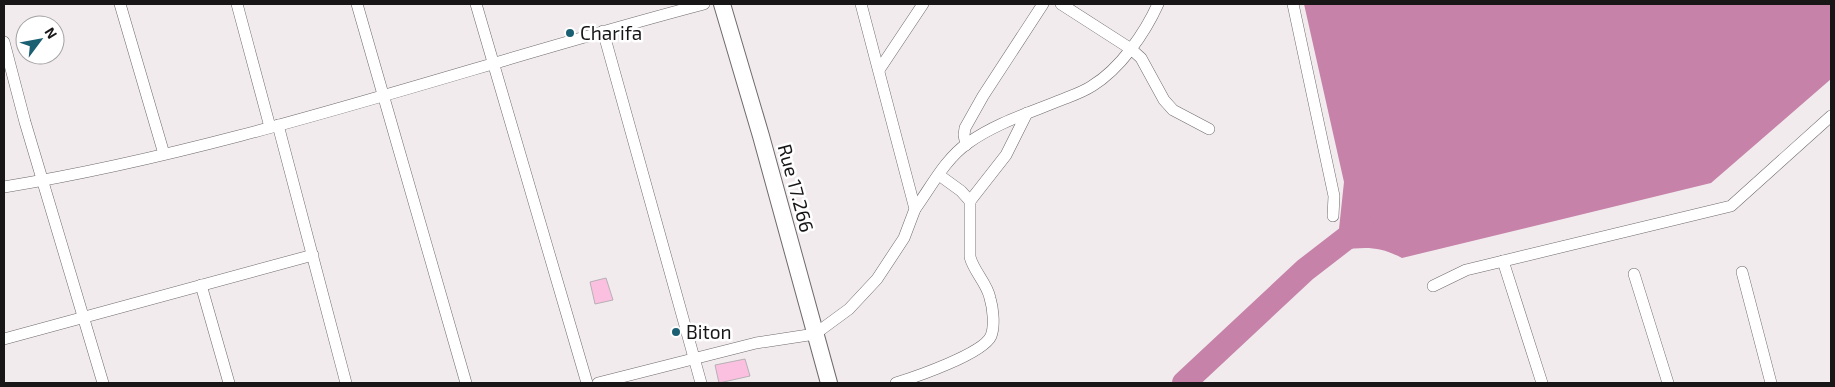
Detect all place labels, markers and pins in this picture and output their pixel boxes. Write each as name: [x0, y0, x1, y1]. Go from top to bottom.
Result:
place label: Charifa: [580, 21, 642, 44]
marker: Charifa: [564, 27, 576, 39]
place label: Biton: [686, 320, 732, 343]
marker: Biton: [670, 326, 682, 338]

